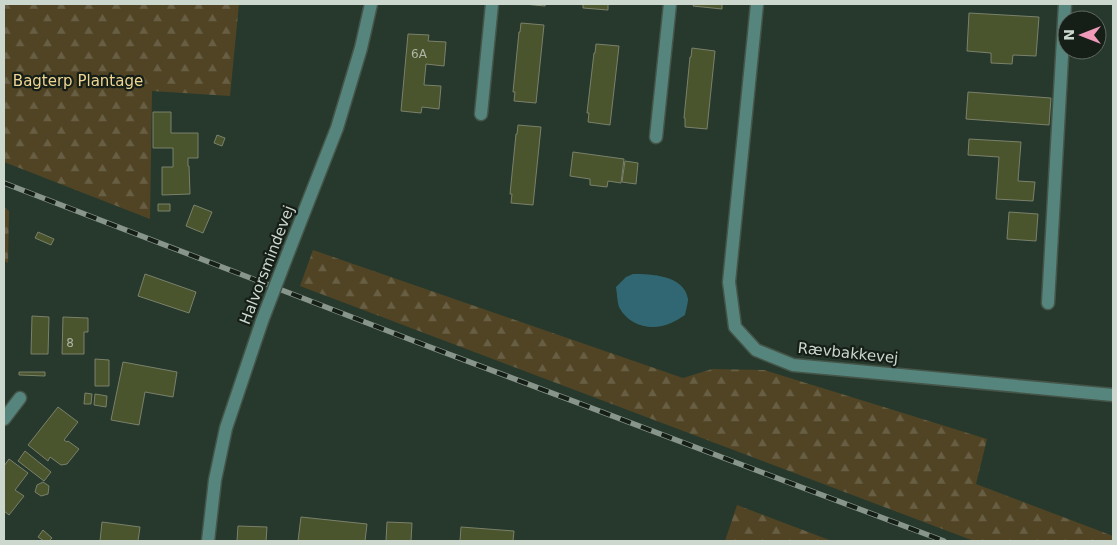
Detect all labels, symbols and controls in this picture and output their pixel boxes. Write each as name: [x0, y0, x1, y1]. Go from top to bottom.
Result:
north arrow: [1057, 10, 1107, 60]
text: N: [1061, 29, 1077, 41]
house number: 6A: [411, 47, 428, 61]
park label: Bagterp Plantage: [13, 72, 143, 90]
street label: Halvorsmindevej: [236, 203, 298, 327]
house number: 8: [66, 336, 74, 350]
street label: Rævbakkevej: [797, 339, 899, 367]

